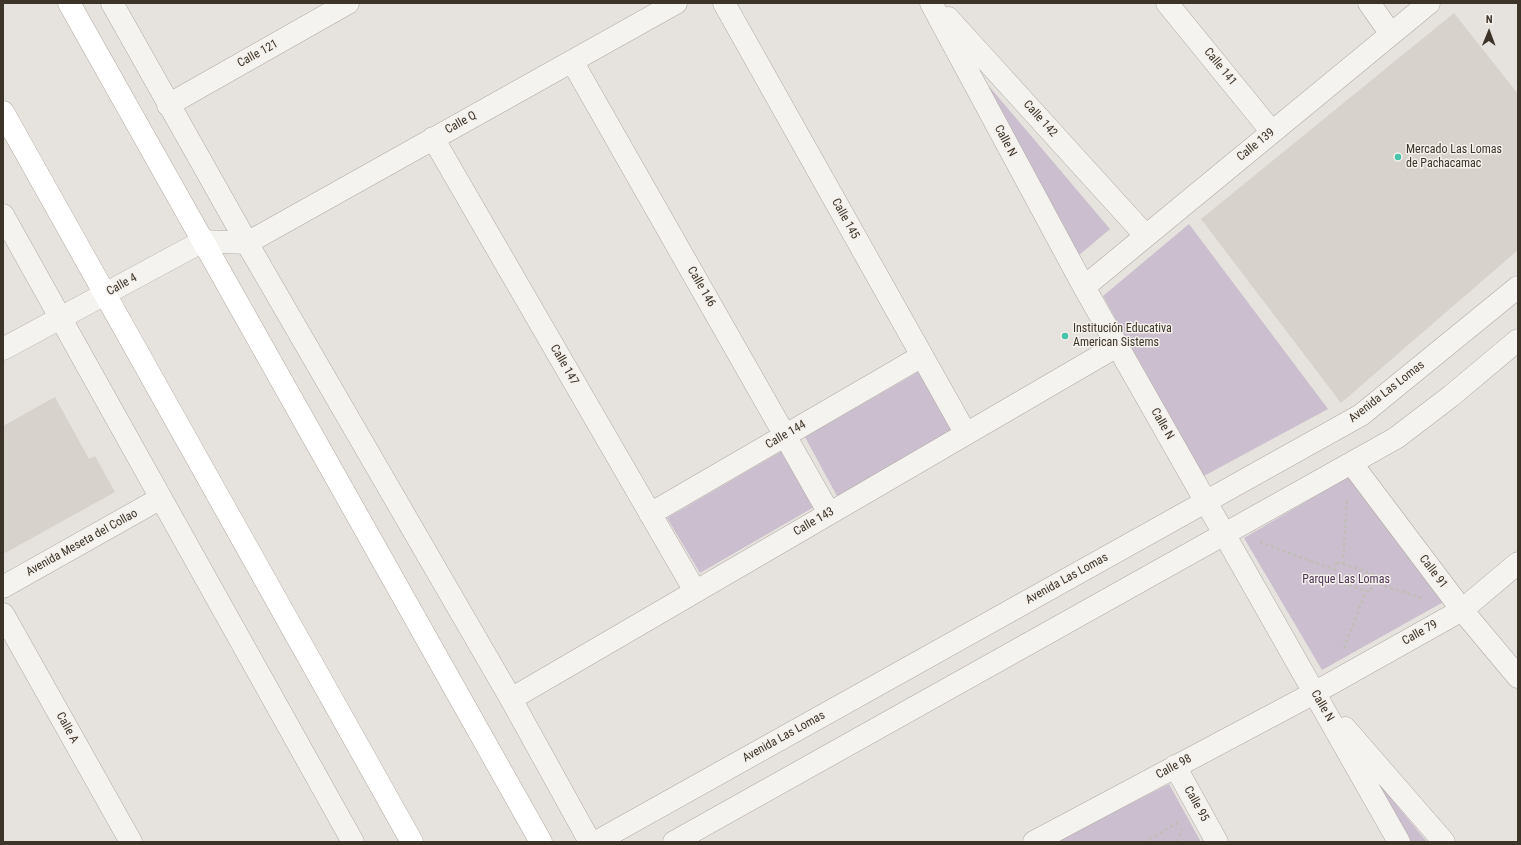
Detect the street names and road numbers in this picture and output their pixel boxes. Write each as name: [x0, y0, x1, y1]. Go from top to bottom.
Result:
street label: Calle 121: [235, 37, 281, 71]
street label: Calle 141: [1200, 45, 1240, 89]
street label: Calle 142: [1020, 98, 1060, 140]
street label: Calle Q: [443, 109, 479, 137]
street label: Calle N: [991, 123, 1019, 159]
street label: Calle 139: [1234, 125, 1278, 165]
street label: Calle 145: [828, 196, 862, 242]
street label: Calle 146: [684, 264, 718, 310]
street label: Calle 4: [104, 271, 140, 299]
street label: Calle 147: [547, 342, 581, 388]
street label: Avenida Las Lomas: [1346, 358, 1428, 426]
street label: Calle N: [1147, 406, 1177, 442]
street label: Calle 144: [763, 418, 809, 452]
street label: Calle 143: [791, 505, 837, 539]
street label: Avenida Meseta del Collao: [24, 506, 140, 580]
street label: Avenida Las Lomas: [1023, 550, 1111, 608]
street label: Calle 91: [1416, 552, 1450, 592]
street label: Calle 79: [1400, 617, 1440, 649]
street label: Calle N: [1307, 688, 1337, 724]
street label: Avenida Las Lomas: [740, 708, 828, 766]
street label: Calle A: [53, 710, 81, 746]
street label: Calle 98: [1154, 752, 1194, 782]
street label: Calle 95: [1180, 784, 1212, 824]

